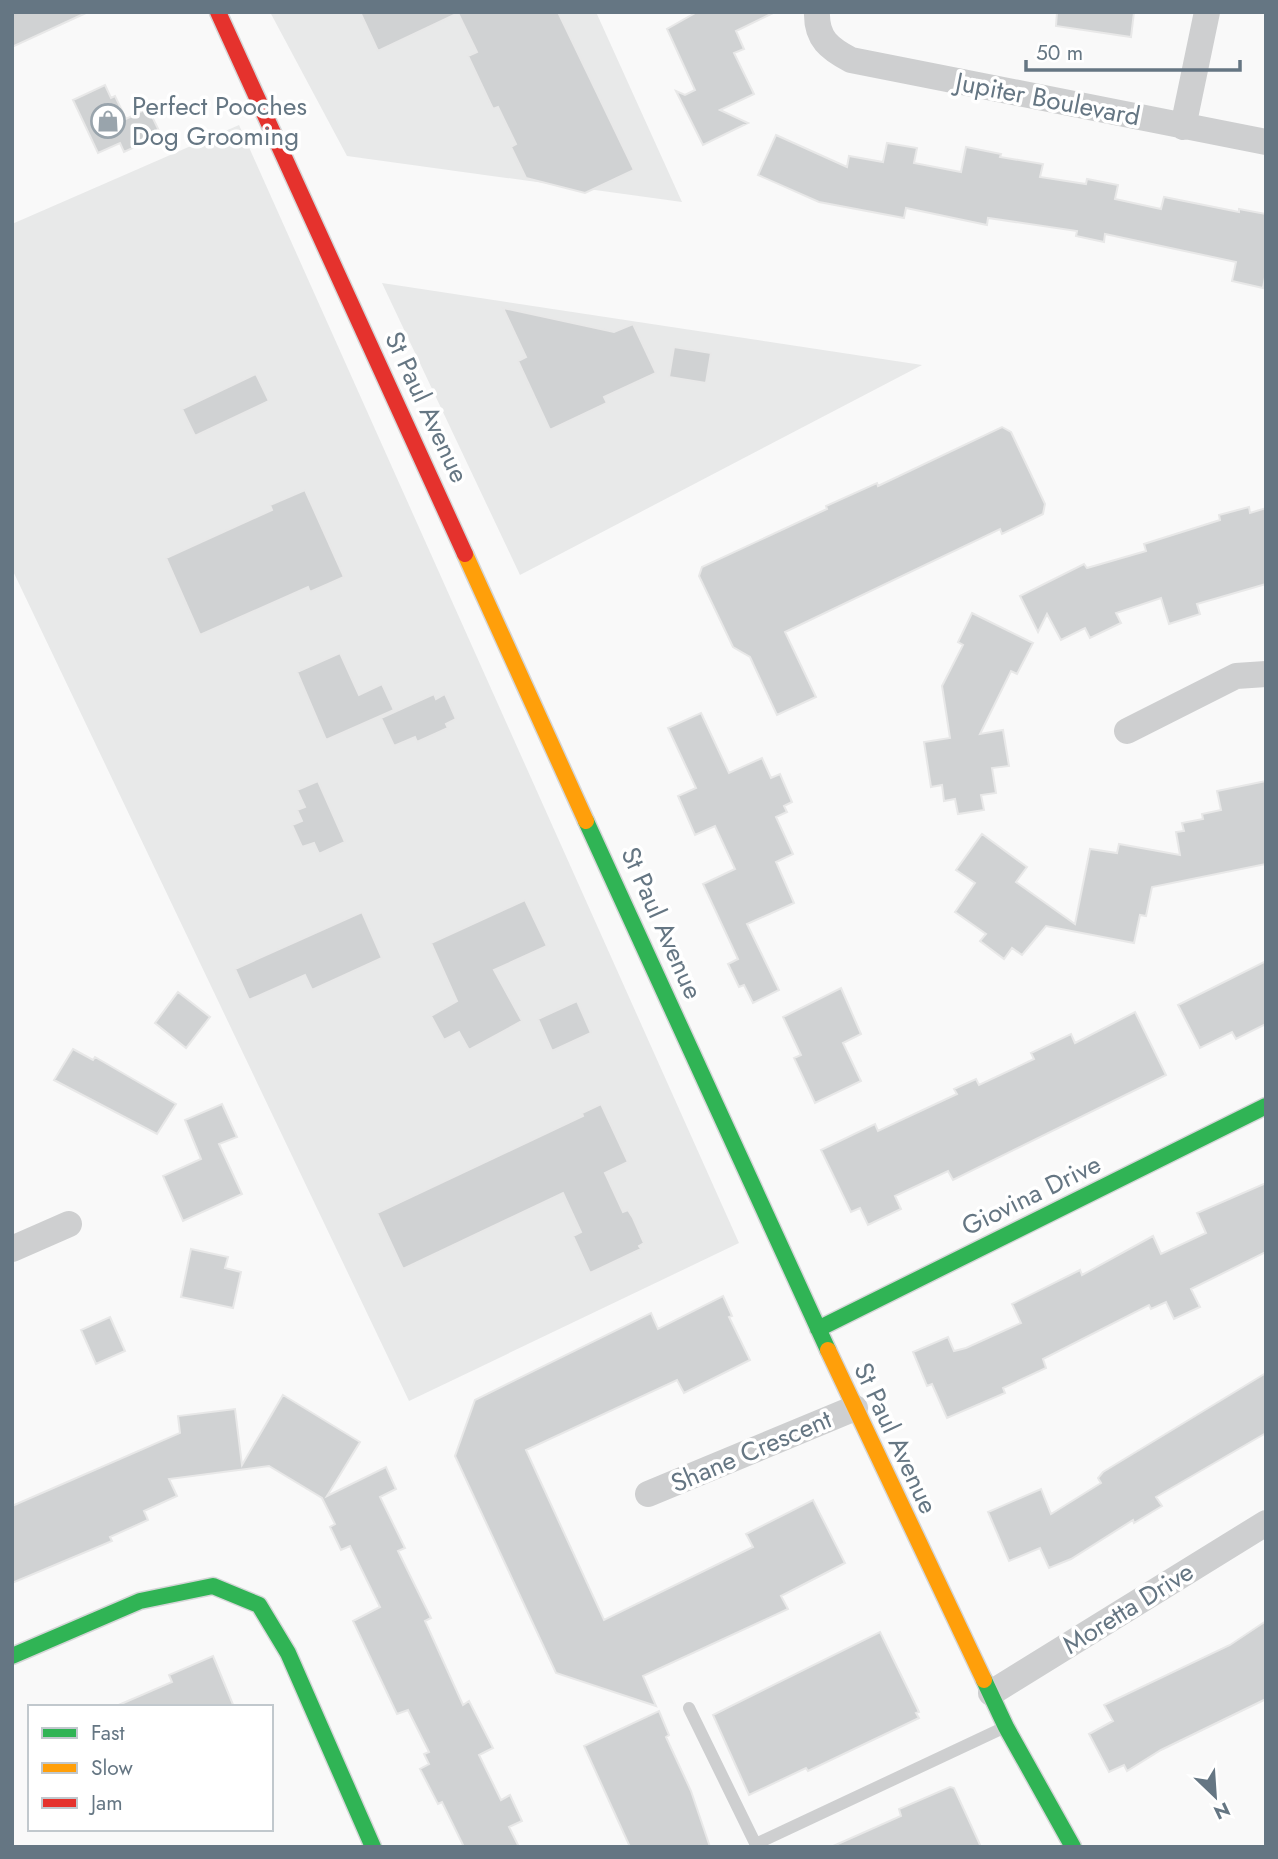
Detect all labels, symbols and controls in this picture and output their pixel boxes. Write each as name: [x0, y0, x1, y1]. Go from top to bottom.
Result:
scale bar: [1026, 28, 1240, 72]
text: 50 m: [1036, 38, 1083, 68]
street label: Jupiter Boulevard: [950, 62, 1143, 135]
place label: Perfect Pooches Dog Grooming: [132, 87, 307, 155]
shop icon: Perfect Pooches Dog Grooming: [89, 102, 127, 140]
street label: St Paul Avenue: [375, 325, 479, 489]
street label: St Paul Avenue: [612, 841, 712, 1005]
street label: Giovina Drive: [955, 1145, 1107, 1245]
street label: St Paul Avenue: [844, 1356, 948, 1520]
street label: Shane Crescent: [665, 1400, 838, 1502]
street label: Moretta Drive: [1055, 1553, 1201, 1663]
legend: [28, 1705, 273, 1831]
text: Fast: [91, 1718, 124, 1748]
text: Slow: [91, 1753, 133, 1783]
north arrow: [1180, 1761, 1250, 1831]
text: Jam: [88, 1788, 123, 1818]
text: N: [1209, 1796, 1235, 1826]

